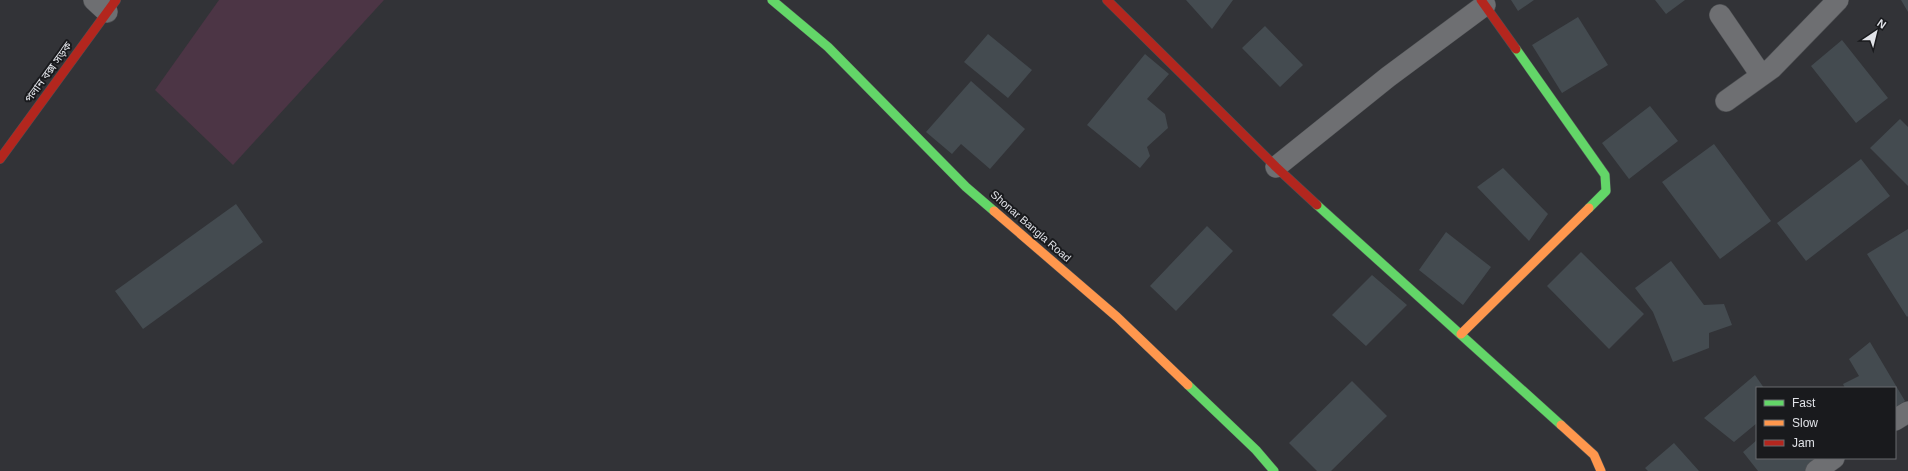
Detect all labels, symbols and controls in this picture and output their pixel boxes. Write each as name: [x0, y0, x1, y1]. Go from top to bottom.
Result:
north arrow: [1856, 12, 1896, 52]
text: N: [1875, 17, 1888, 31]
street label: পলান বক্স সড়ক: [22, 39, 74, 104]
street label: Shonar Bangla Road: [989, 188, 1073, 264]
legend: [1756, 387, 1896, 459]
text: Fast: [1792, 396, 1816, 410]
text: Slow: [1792, 416, 1818, 430]
text: Jam: [1792, 436, 1815, 450]

